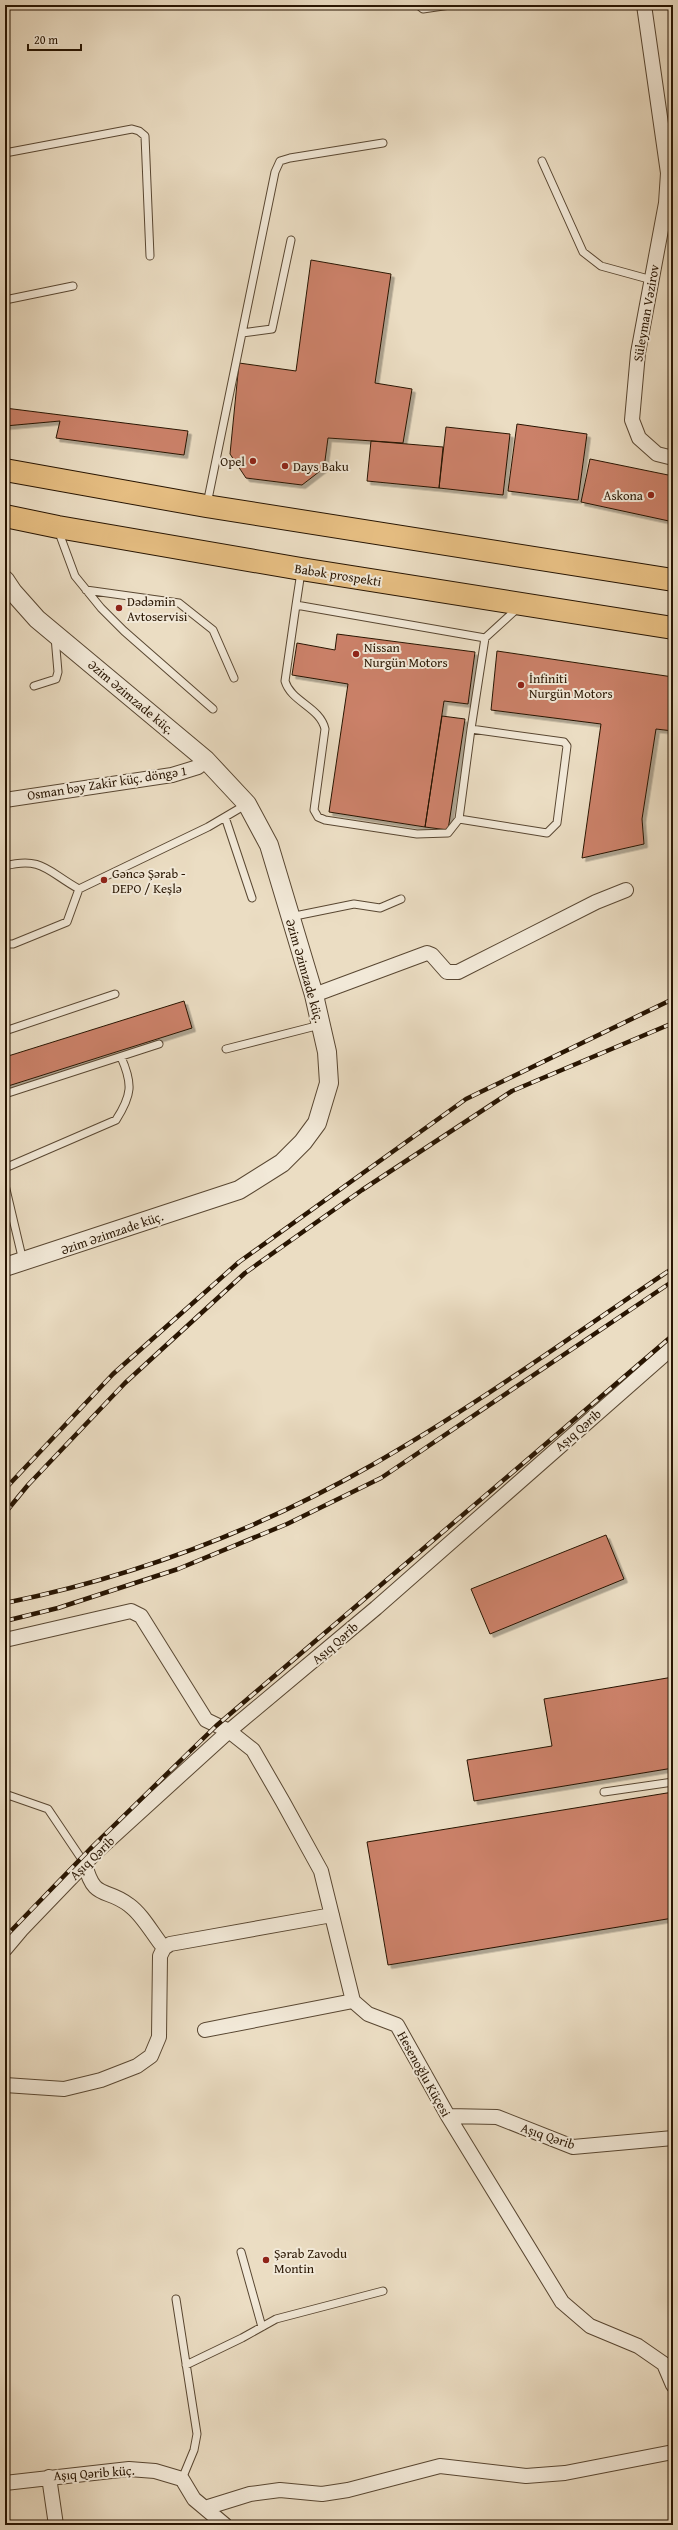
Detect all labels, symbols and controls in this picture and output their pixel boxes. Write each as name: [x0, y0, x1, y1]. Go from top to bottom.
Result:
scale bar: [28, 26, 81, 52]
text: 20 m: [34, 31, 58, 48]
street label: Süleyman Vəzirov: [628, 262, 664, 363]
place label: Opel: [220, 452, 245, 471]
marker: Opel: [248, 456, 258, 466]
place label: Days Baku: [293, 457, 349, 476]
marker: Days Baku: [280, 461, 290, 471]
place label: Askona: [604, 486, 644, 505]
marker: Askona: [646, 490, 656, 500]
street label: Babək prospekti: [293, 559, 383, 591]
place label: Dədəmin Avtoservisi: [127, 592, 188, 626]
marker: Dədəmin Avtoservisi: [114, 603, 124, 613]
place label: Nissan Nurgün Motors: [364, 638, 448, 672]
marker: Nissan Nurgün Motors: [351, 649, 361, 659]
street label: Əzim Əzimzade küç.: [84, 655, 178, 739]
place label: İnfiniti Nurgün Motors: [529, 669, 613, 703]
marker: İnfiniti Nurgün Motors: [516, 680, 526, 690]
street label: Osman bəy Zakir küç. döngə 1: [26, 761, 188, 805]
place label: Gəncə Şərab - DEPO / Keşlə: [112, 864, 186, 898]
marker: Gəncə Şərab - DEPO / Keşlə: [99, 875, 109, 885]
street label: Əzim Əzimzade küç.: [281, 917, 329, 1025]
street label: Əzim Əzimzade küç.: [58, 1207, 166, 1259]
street label: Aşıq Qərib: [551, 1404, 606, 1456]
street label: Aşıq Qərib: [308, 1617, 363, 1669]
street label: Aşıq Qərib: [65, 1832, 119, 1884]
street label: Hesenoğlu Küçesi: [393, 2028, 456, 2121]
street label: Aşıq Qərib: [518, 2118, 578, 2154]
place label: Şərab Zavodu Montin: [274, 2244, 347, 2278]
marker: Şərab Zavodu Montin: [261, 2255, 271, 2265]
street label: Aşıq Qərib küç.: [53, 2461, 135, 2485]

